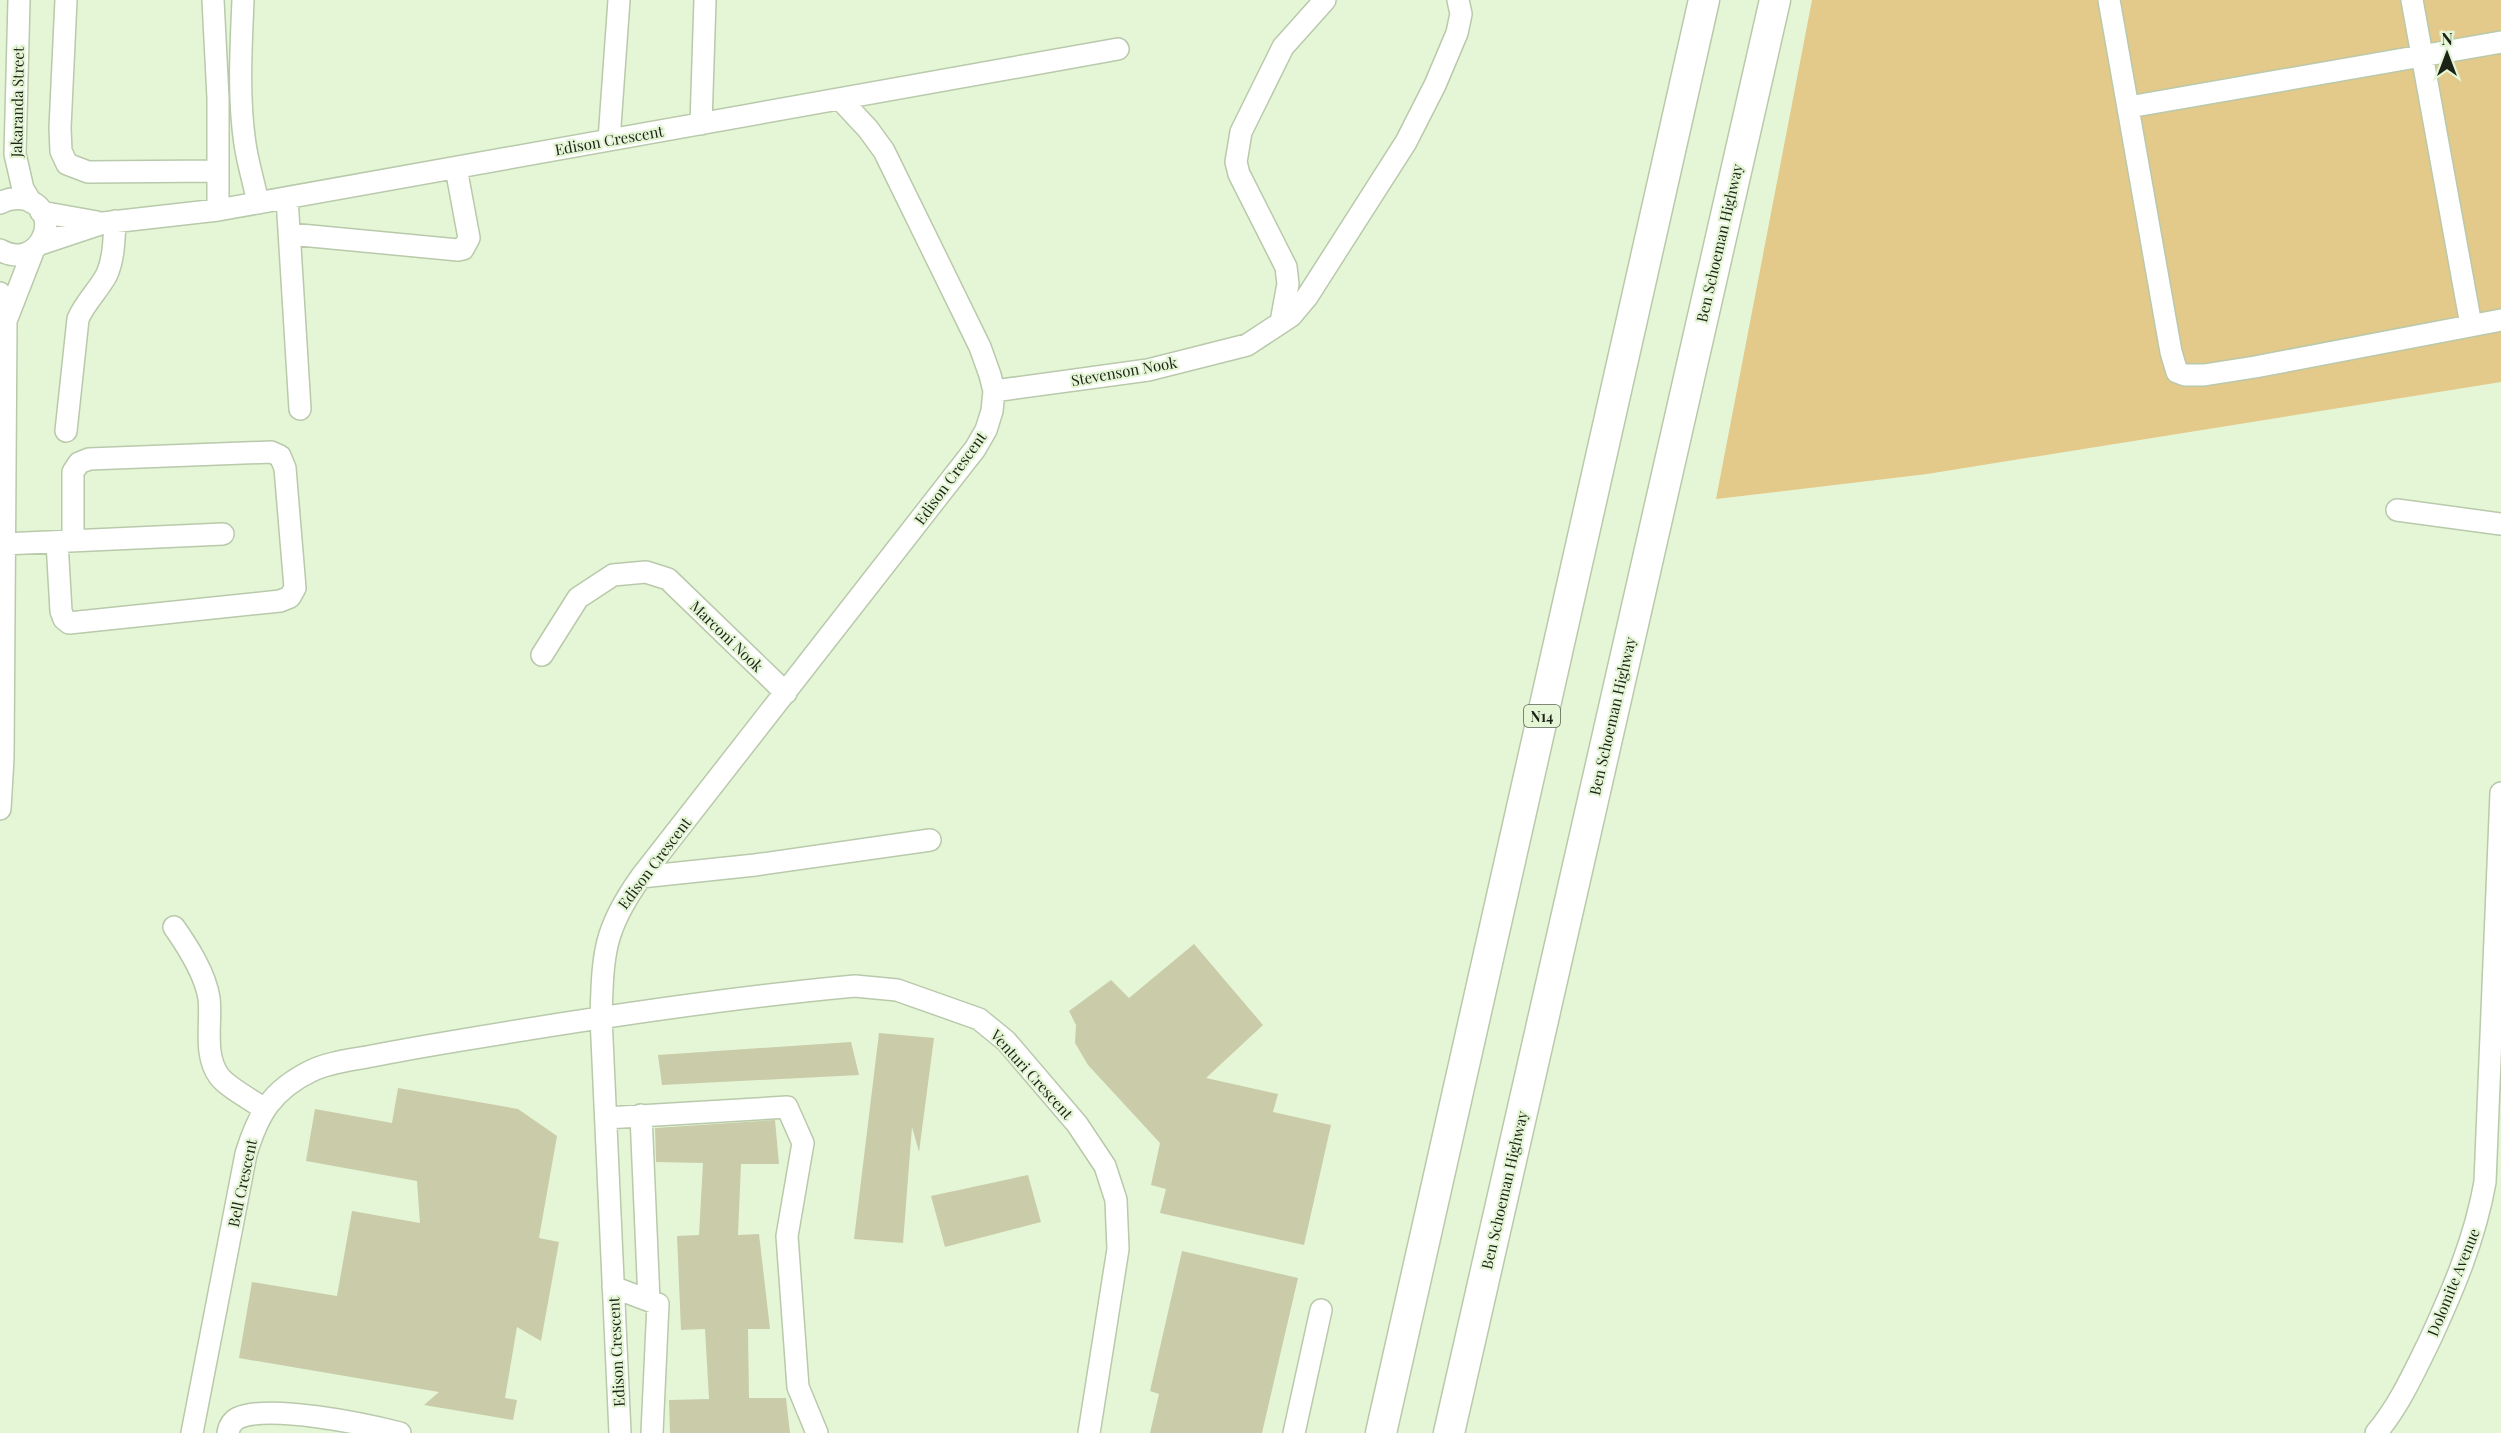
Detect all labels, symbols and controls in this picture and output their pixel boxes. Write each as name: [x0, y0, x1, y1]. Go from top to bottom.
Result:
north arrow: [2417, 24, 2477, 84]
text: N: [2441, 28, 2453, 49]
street label: Jakaranda Street: [6, 46, 28, 159]
street label: Edison Crescent: [553, 120, 666, 159]
street label: Ben Schoeman Highway: [1691, 161, 1747, 324]
street label: Stevenson Nook: [1069, 352, 1179, 390]
street label: Edison Crescent: [910, 427, 991, 528]
street label: Marconi Nook: [686, 596, 768, 676]
street label: Ben Schoeman Highway: [1584, 634, 1640, 797]
road number: N14: [1524, 705, 1560, 727]
street label: Edison Crescent: [613, 813, 695, 913]
street label: Venturi Crescent: [986, 1024, 1078, 1124]
street label: Ben Schoeman Highway: [1476, 1108, 1532, 1271]
street label: Bell Crescent: [223, 1137, 261, 1229]
street label: Dolomite Avenue: [2422, 1225, 2484, 1339]
street label: Edison Crescent: [603, 1296, 629, 1407]

